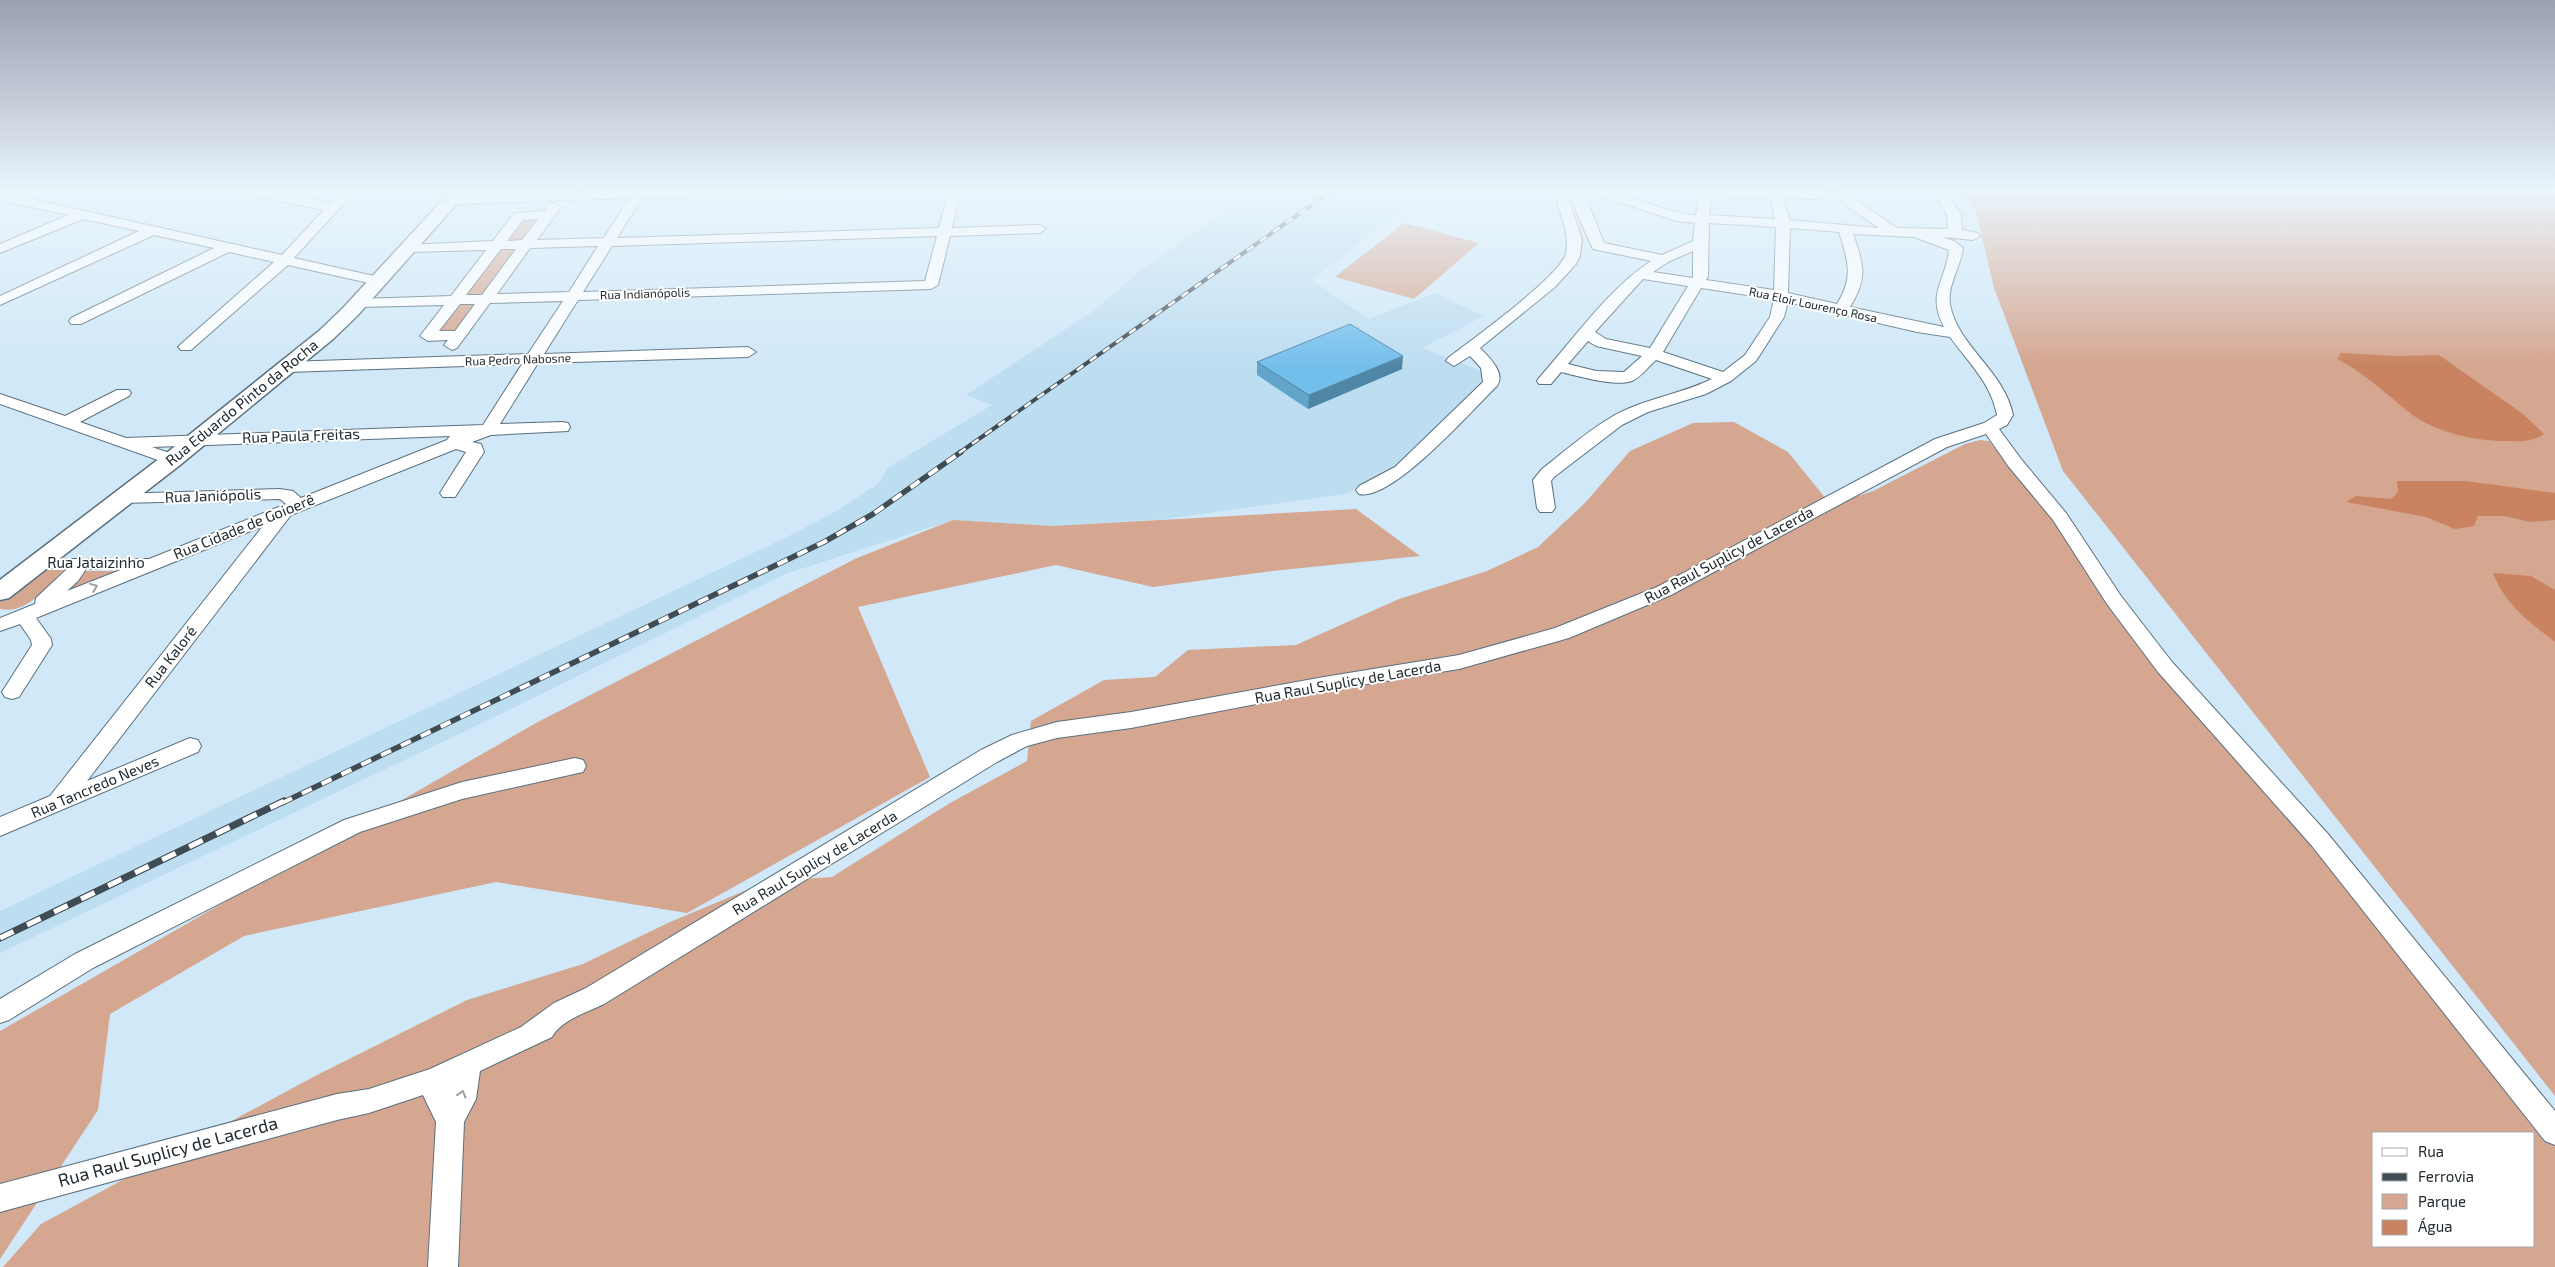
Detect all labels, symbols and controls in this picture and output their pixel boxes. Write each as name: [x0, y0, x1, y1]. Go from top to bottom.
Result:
street label: Rua Indianópolis: [600, 284, 690, 302]
street label: Rua Eloir Lourenço Rosa: [1748, 284, 1879, 325]
street label: Rua Eduardo Pinto da Rocha: [162, 335, 321, 469]
street label: Rua Pedro Nabosne: [465, 350, 571, 368]
street label: Rua Paula Freitas: [242, 424, 360, 446]
street label: Rua Janiópolis: [164, 484, 261, 506]
street label: Rua Cidade de Goioerê: [170, 490, 317, 563]
street label: Rua Raul Suplicy de Lacerda: [1641, 502, 1816, 606]
street label: Rua Jataizinho: [47, 553, 145, 571]
one-way arrow: [89, 583, 98, 593]
street label: Rua Kaloré: [141, 622, 200, 691]
street label: Rua Raul Suplicy de Lacerda: [1253, 656, 1442, 706]
street label: Rua Tancredo Neves: [28, 751, 161, 821]
street label: Rua Raul Suplicy de Lacerda: [729, 806, 900, 919]
one-way arrow: [457, 1091, 467, 1099]
street label: Rua Raul Suplicy de Lacerda: [55, 1111, 280, 1191]
legend: [2372, 1132, 2535, 1247]
text: Rua: [2418, 1142, 2444, 1160]
text: Ferrovia: [2418, 1167, 2474, 1185]
text: Parque: [2418, 1192, 2466, 1210]
text: Água: [2418, 1217, 2453, 1235]

